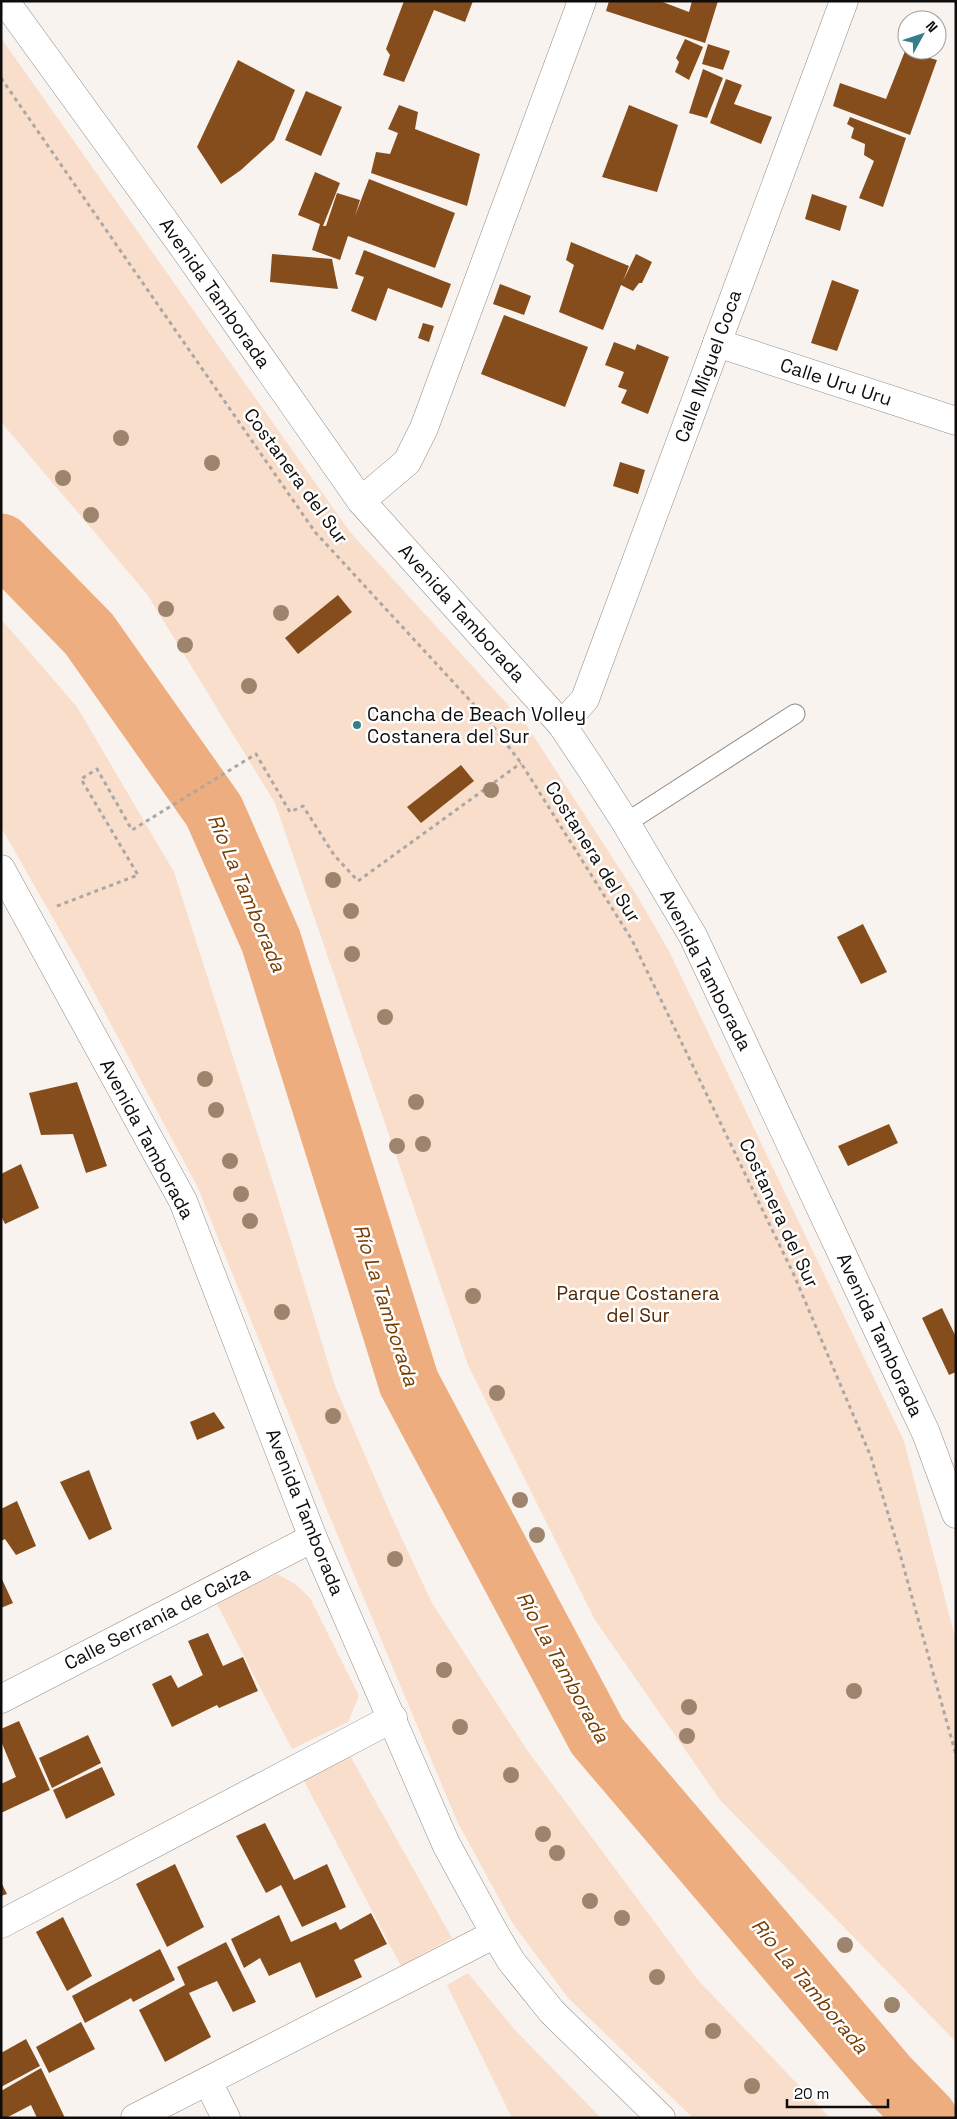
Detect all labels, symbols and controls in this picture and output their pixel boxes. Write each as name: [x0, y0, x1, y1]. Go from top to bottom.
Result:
north arrow: [897, 10, 947, 60]
text: N: [922, 17, 942, 36]
street label: Avenida Tamborada: [154, 213, 276, 373]
street label: Calle Miguel Coca: [669, 286, 747, 446]
street label: Calle Uru Uru: [777, 352, 895, 412]
street label: Costanera del Sur: [238, 403, 354, 549]
street label: Avenida Tamborada: [393, 538, 531, 688]
place label: Cancha de Beach Volley Costanera del Sur: [367, 702, 586, 749]
marker: Cancha de Beach Volley Costanera del Sur: [351, 719, 363, 731]
street label: Costanera del Sur: [539, 777, 647, 927]
water label: Río La Tamborada: [202, 810, 292, 976]
street label: Avenida Tamborada: [654, 885, 758, 1055]
street label: Avenida Tamborada: [94, 1055, 200, 1224]
street label: Costanera del Sur: [733, 1134, 825, 1292]
water label: Río La Tamborada: [348, 1221, 425, 1390]
street label: Avenida Tamborada: [831, 1249, 929, 1421]
park label: Parque Costanera del Sur: [557, 1281, 720, 1328]
street label: Avenida Tamborada: [260, 1425, 350, 1599]
street label: Calle Serranía de Caiza: [60, 1560, 254, 1676]
water label: Río La Tamborada: [511, 1587, 616, 1748]
water label: Río La Tamborada: [746, 1913, 875, 2059]
scale bar: [787, 2076, 888, 2108]
text: 20 m: [794, 2084, 829, 2103]

